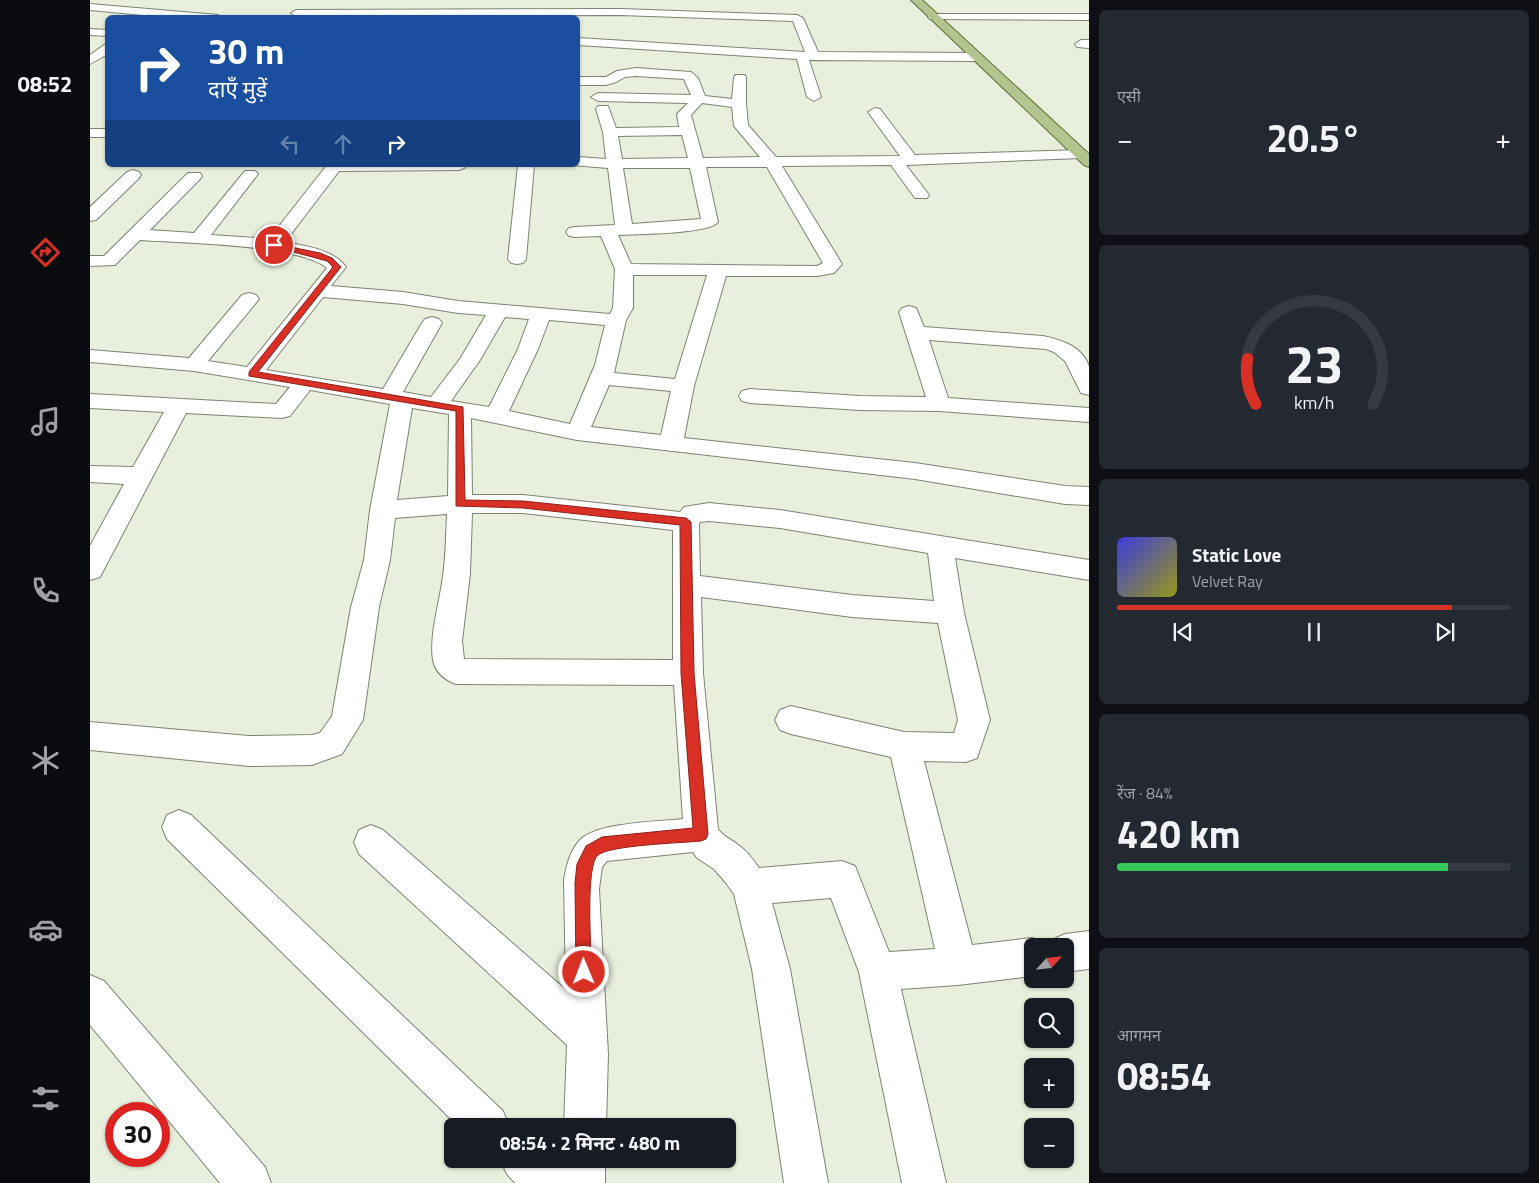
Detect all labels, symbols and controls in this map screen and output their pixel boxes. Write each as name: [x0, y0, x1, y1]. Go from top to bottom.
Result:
text: 30 m: [208, 24, 284, 78]
icon: right: [125, 35, 190, 100]
text: 08:52: [18, 67, 72, 101]
text: दाएँ मुड़ें: [208, 72, 267, 106]
text: एसी: [1117, 84, 1141, 108]
text: 20.5°: [1267, 109, 1361, 167]
text: −: [1117, 117, 1133, 160]
text: +: [1495, 117, 1511, 160]
icon: left: [276, 130, 304, 158]
icon: ahead: [329, 130, 357, 158]
icon: right: [382, 130, 410, 158]
pin: [253, 224, 295, 266]
icon: arrive: [260, 231, 288, 259]
icon: directions: [28, 235, 63, 270]
text: 23: [1285, 324, 1343, 403]
text: km/h: [1294, 389, 1334, 416]
icon: music: [28, 404, 63, 439]
text: Static Love: [1192, 540, 1281, 569]
text: Velvet Ray: [1192, 569, 1263, 593]
icon: phone: [28, 573, 63, 608]
icon: previous: [1169, 618, 1197, 646]
icon: pause: [1300, 618, 1328, 646]
icon: next: [1431, 618, 1459, 646]
icon: climate: [28, 743, 63, 778]
text: रेंज · 84%: [1117, 781, 1173, 805]
text: 420 km: [1117, 805, 1241, 863]
icon: car: [28, 912, 63, 947]
north arrow: [1024, 938, 1074, 988]
map controls: [1024, 938, 1074, 1168]
position arrow: [557, 945, 609, 997]
button: search: [1024, 998, 1074, 1048]
text: आगमन: [1117, 1023, 1161, 1047]
text: 08:54: [1117, 1047, 1212, 1105]
button: +: [1024, 1058, 1074, 1108]
icon: filters: [28, 1081, 63, 1116]
speed limit sign: 30: [105, 1102, 170, 1167]
button: −: [1024, 1118, 1074, 1168]
text: 08:54 · 2 मिनट · 480 m: [500, 1128, 680, 1157]

